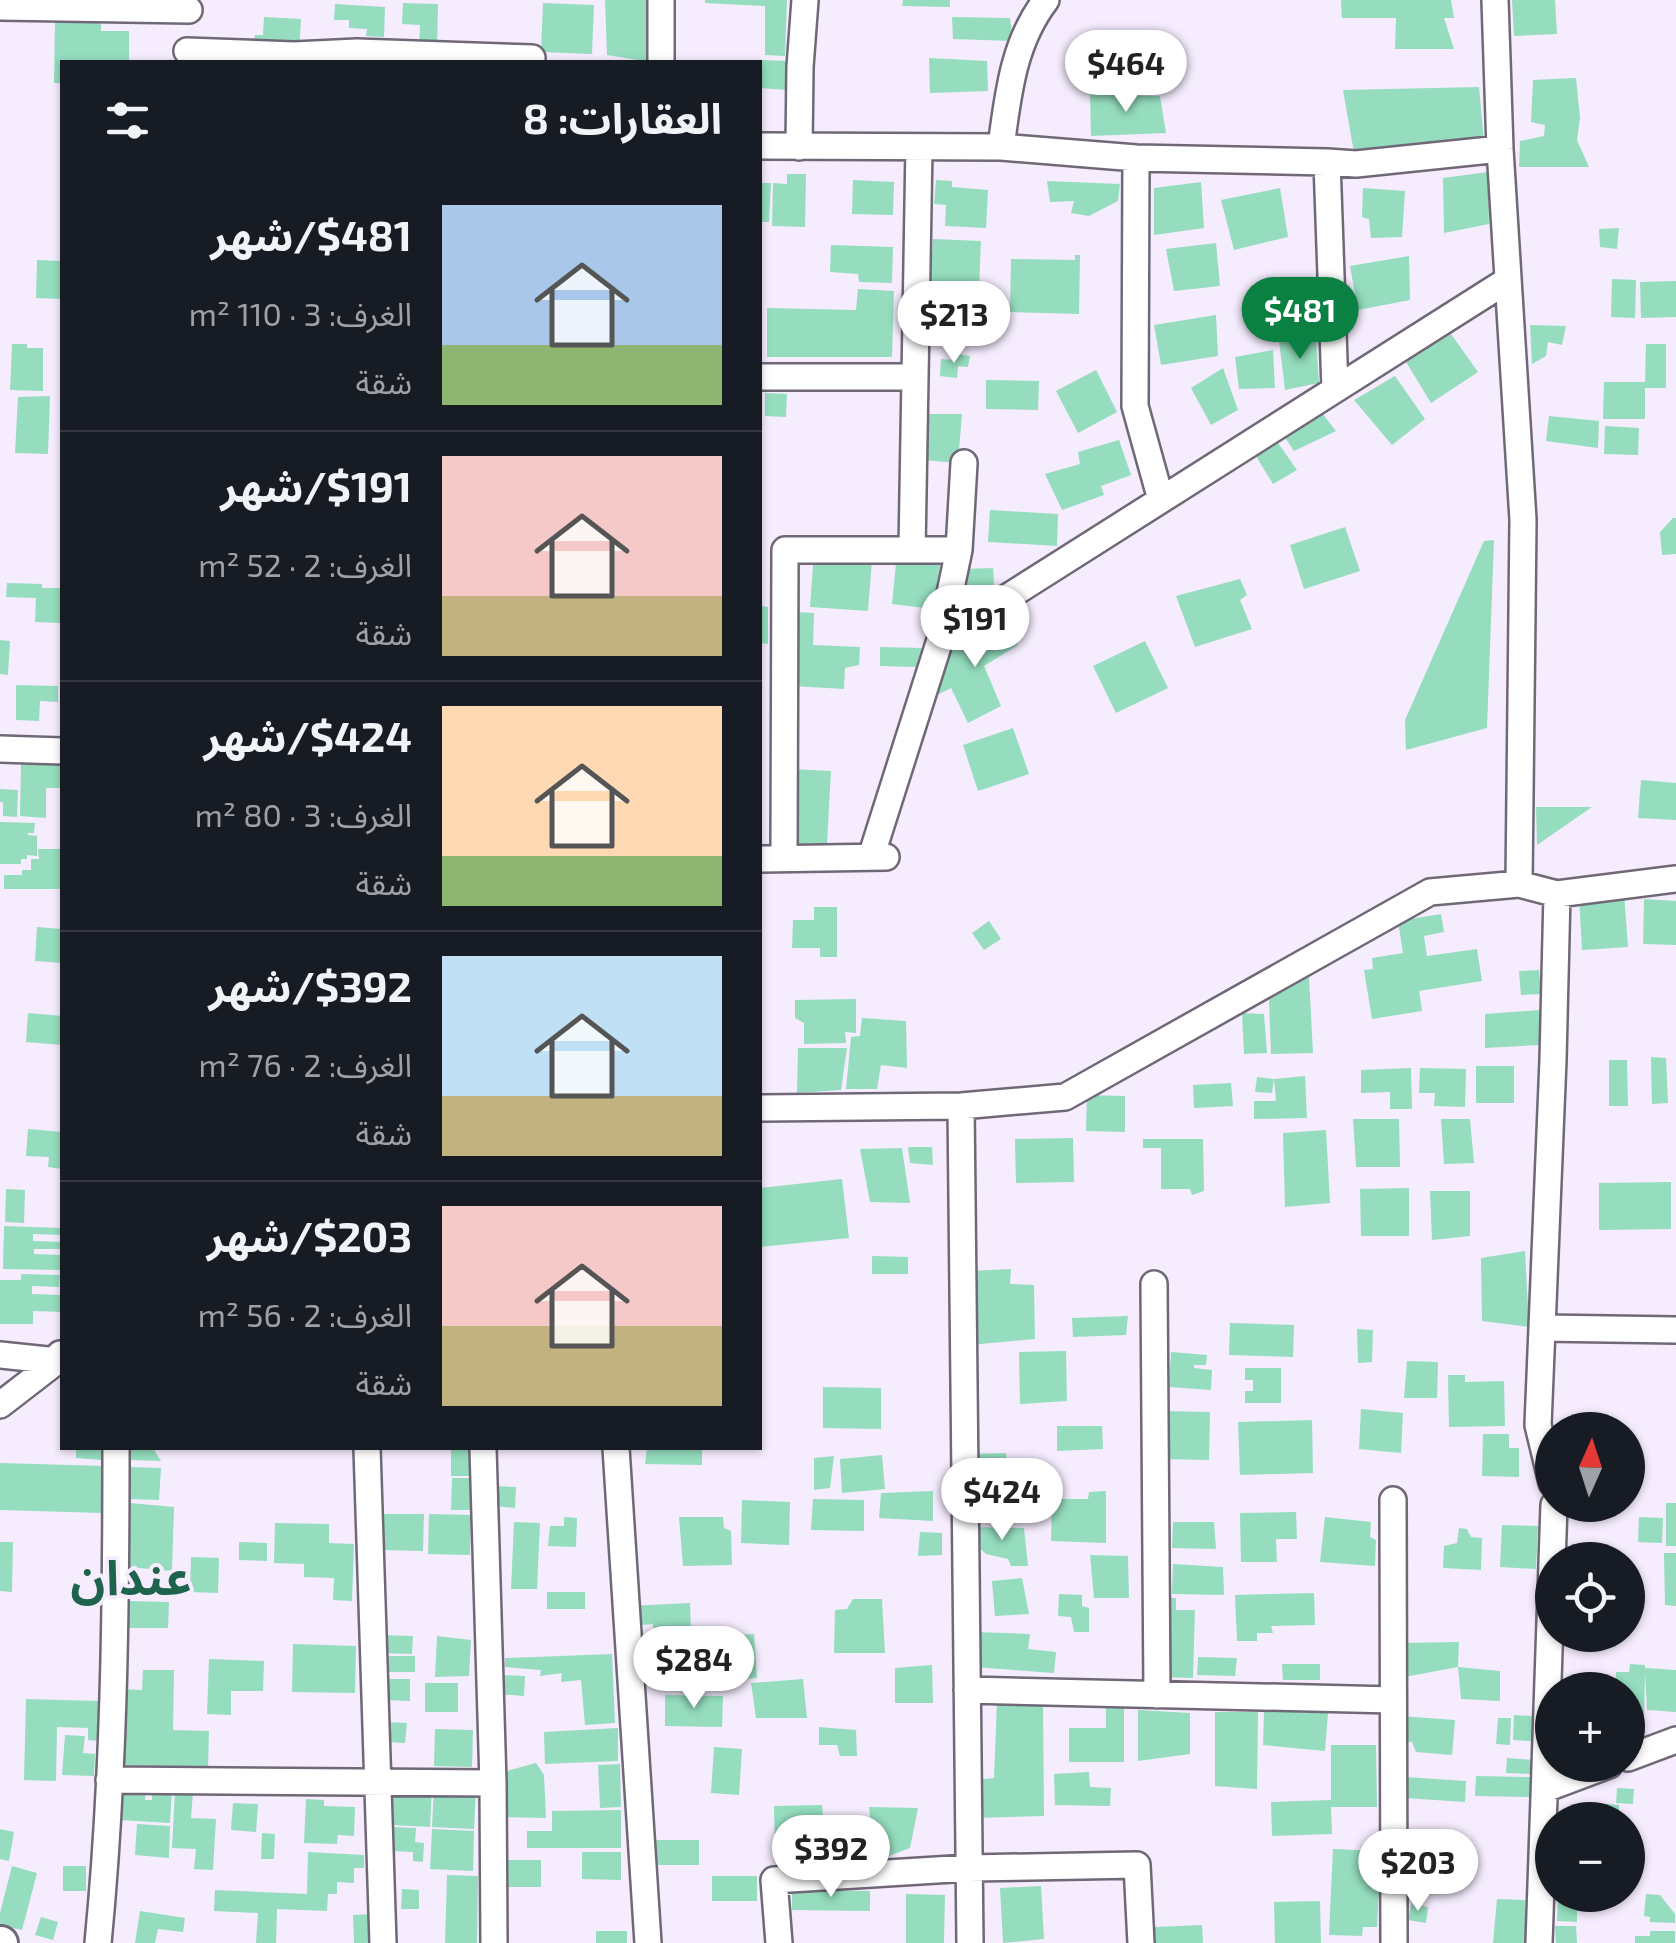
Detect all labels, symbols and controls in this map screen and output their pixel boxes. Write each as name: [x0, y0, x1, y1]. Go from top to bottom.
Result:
pin: $464: [1067, 30, 1185, 115]
text: $464: [1087, 43, 1165, 81]
text: العقارات: 8: [523, 92, 722, 142]
icon: filters: [100, 93, 155, 148]
text: $481/شهر: [211, 209, 412, 259]
icon: home: [522, 245, 642, 365]
pin: $481: [1241, 277, 1359, 362]
pin: $213: [895, 281, 1013, 366]
text: $481: [1264, 290, 1336, 328]
text: الغرف: 3 · 110 m²: [189, 294, 412, 332]
text: $213: [919, 294, 989, 332]
text: شقة: [356, 362, 412, 400]
text: $191/شهر: [221, 460, 412, 510]
icon: home: [522, 496, 642, 616]
text: الغرف: 2 · 52 m²: [198, 545, 412, 583]
pin: $191: [916, 585, 1034, 670]
text: $191: [942, 598, 1008, 636]
text: شقة: [356, 613, 412, 651]
text: $424/شهر: [204, 710, 412, 760]
icon: home: [522, 746, 642, 866]
text: الغرف: 3 · 80 m²: [195, 795, 412, 833]
text: شقة: [356, 863, 412, 901]
text: $392/شهر: [209, 960, 412, 1010]
icon: home: [522, 996, 642, 1116]
text: الغرف: 2 · 76 m²: [199, 1045, 412, 1083]
text: شقة: [356, 1113, 412, 1151]
text: $203/شهر: [207, 1210, 412, 1260]
icon: home: [522, 1246, 642, 1366]
text: الغرف: 2 · 56 m²: [198, 1295, 412, 1333]
text: شقة: [356, 1363, 412, 1401]
north arrow: [1535, 1412, 1645, 1522]
map controls: [1535, 1412, 1645, 1912]
pin: $424: [943, 1458, 1061, 1543]
text: $424: [963, 1471, 1041, 1509]
button: locate: [1535, 1542, 1645, 1652]
district label: عندان: [70, 1547, 192, 1606]
pin: $284: [635, 1626, 753, 1711]
text: $284: [655, 1639, 733, 1677]
button: +: [1535, 1672, 1645, 1782]
button: −: [1535, 1802, 1645, 1912]
pin: $392: [772, 1815, 890, 1900]
text: $392: [794, 1828, 868, 1866]
pin: $203: [1359, 1829, 1477, 1914]
text: $203: [1380, 1842, 1456, 1880]

